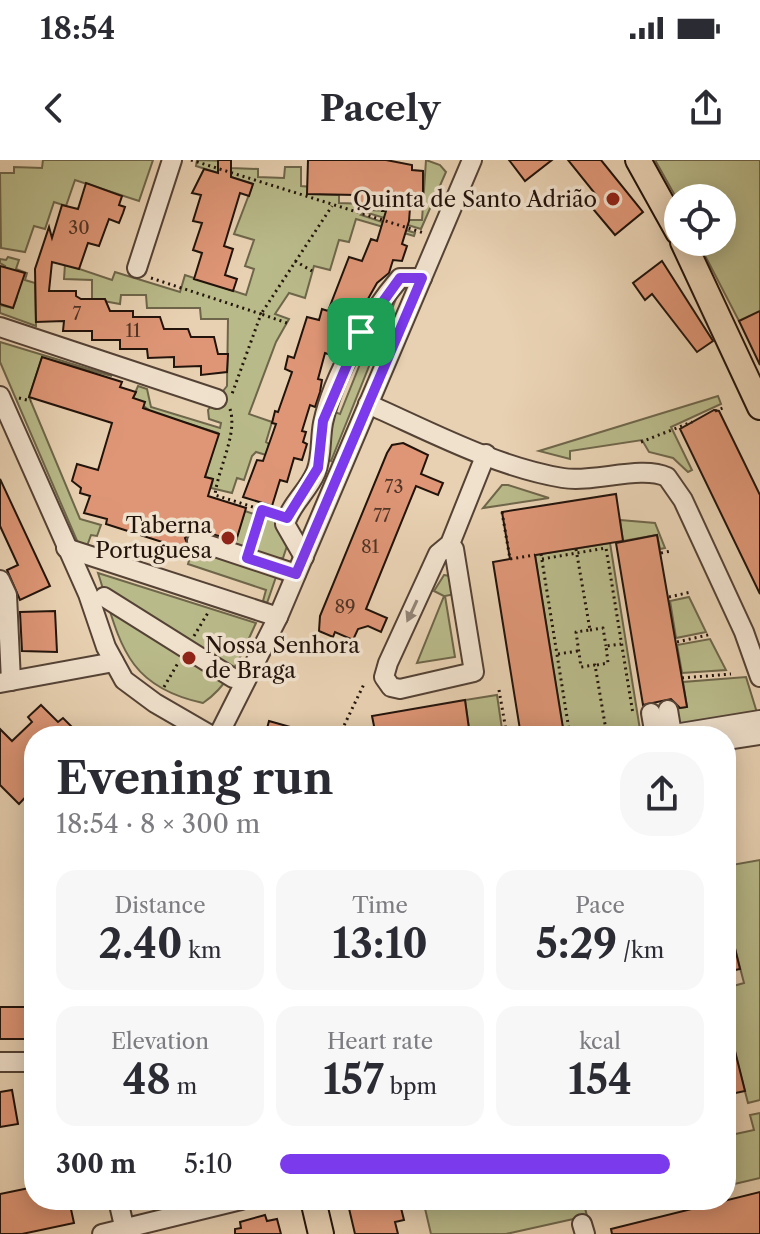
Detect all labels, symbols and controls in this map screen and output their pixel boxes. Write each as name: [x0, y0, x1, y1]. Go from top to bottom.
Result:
text: 18:54: [40, 10, 115, 47]
icon: back: [32, 86, 76, 130]
text: Pacely: [320, 86, 440, 130]
icon: share: [684, 86, 728, 130]
map controls: [664, 184, 736, 256]
button: locate: [664, 184, 736, 256]
place label: Quinta de Santo Adrião: [353, 186, 597, 213]
marker: Quinta de Santo Adrião: [604, 190, 622, 208]
house number: 30: [68, 217, 90, 239]
pin: [327, 298, 395, 366]
house number: 7: [73, 303, 82, 325]
icon: arrive: [339, 310, 383, 354]
house number: 11: [125, 320, 141, 342]
house number: 73: [385, 476, 403, 498]
house number: 77: [373, 505, 391, 527]
place label: Taberna Portuguesa: [95, 512, 212, 564]
marker: Taberna Portuguesa: [219, 529, 237, 547]
house number: 81: [361, 536, 380, 558]
house number: 89: [334, 596, 356, 618]
one-way arrow: [405, 599, 419, 623]
place label: Nossa Senhora de Braga: [205, 632, 360, 684]
marker: Nossa Senhora de Braga: [180, 649, 198, 667]
text: Evening run: [56, 751, 333, 805]
button: share: [620, 752, 704, 836]
text: 18:54 · 8 × 300 m: [56, 808, 260, 840]
text: Distance: [114, 892, 206, 919]
text: Time: [352, 892, 408, 919]
text: Pace: [575, 892, 625, 919]
text: 2.40: [99, 919, 182, 968]
text: 13:10: [332, 919, 428, 968]
text: 5:29: [536, 919, 617, 968]
text: km: [182, 937, 221, 964]
text: /km: [617, 937, 664, 964]
text: Elevation: [111, 1028, 209, 1055]
text: Heart rate: [327, 1028, 433, 1055]
text: kcal: [579, 1028, 621, 1055]
text: 48: [123, 1055, 171, 1104]
text: 157: [323, 1055, 384, 1104]
text: 154: [568, 1055, 632, 1104]
text: m: [171, 1073, 197, 1100]
text: bpm: [384, 1073, 437, 1100]
text: 300 m: [56, 1148, 136, 1180]
text: 5:10: [184, 1148, 233, 1180]

